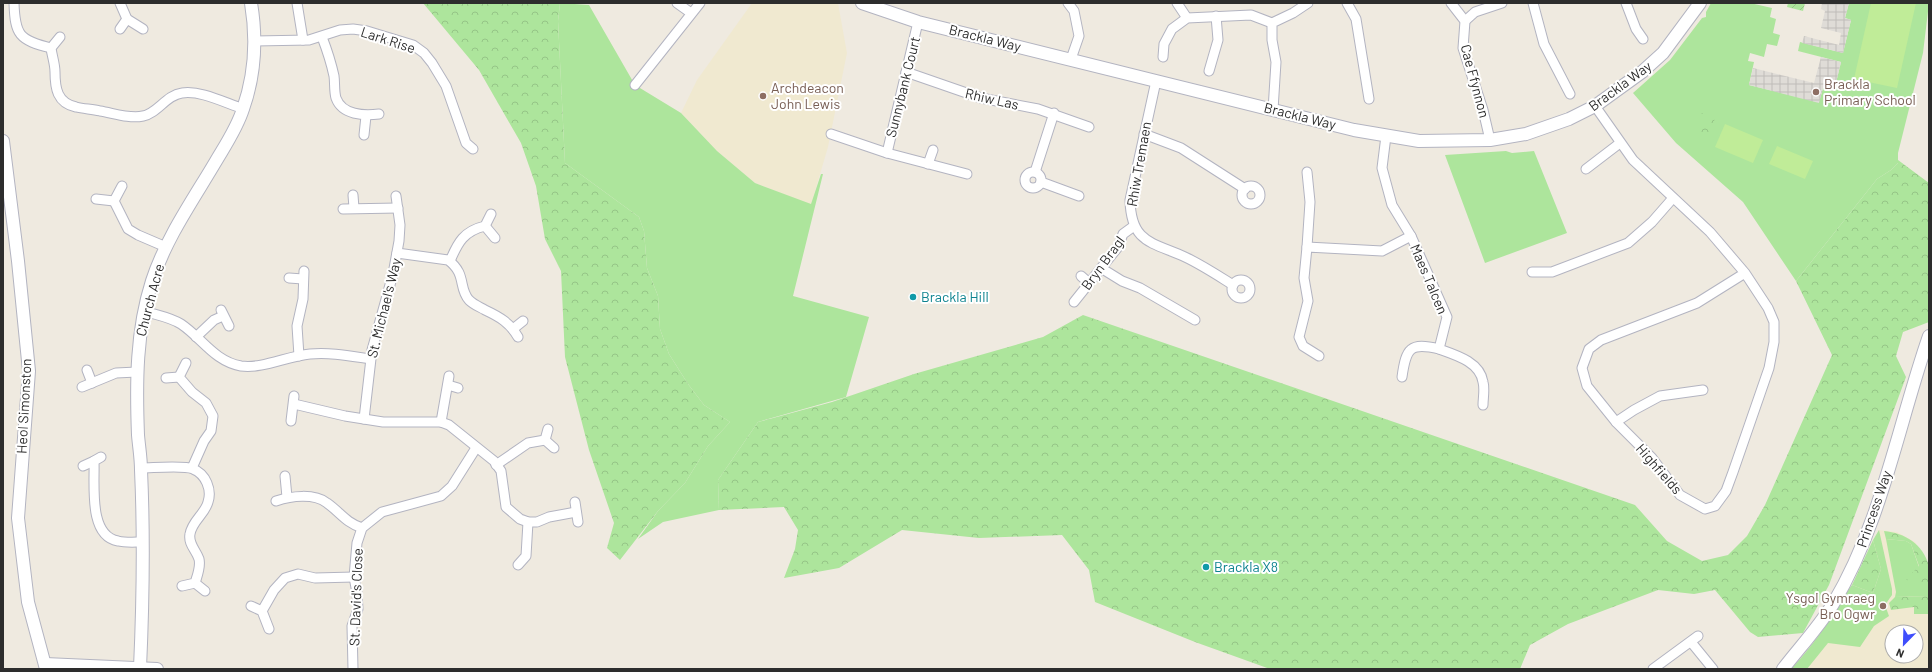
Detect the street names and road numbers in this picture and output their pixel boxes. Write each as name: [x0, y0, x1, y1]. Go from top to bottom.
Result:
street label: Brackla Way: [947, 20, 1023, 55]
street label: Lark Rise: [359, 23, 418, 56]
street label: Sunnybank Court: [882, 35, 923, 139]
street label: Cae Ffynnon: [1458, 42, 1493, 119]
street label: Brackla Way: [1585, 57, 1655, 114]
street label: Rhiw Las: [964, 84, 1021, 113]
street label: Brackla Way: [1262, 98, 1338, 133]
street label: Rhiw Tremaen: [1123, 120, 1154, 208]
street label: Bryn Bragl: [1077, 232, 1128, 293]
street label: Maes Talcen: [1407, 241, 1452, 316]
street label: St. Michael's Way: [363, 256, 404, 360]
street label: Church Acre: [132, 262, 167, 338]
street label: Heol Simonston: [13, 358, 34, 454]
street label: Highfields: [1633, 440, 1686, 498]
street label: Princess Way: [1852, 468, 1895, 550]
street label: St. David's Close: [345, 548, 366, 646]

